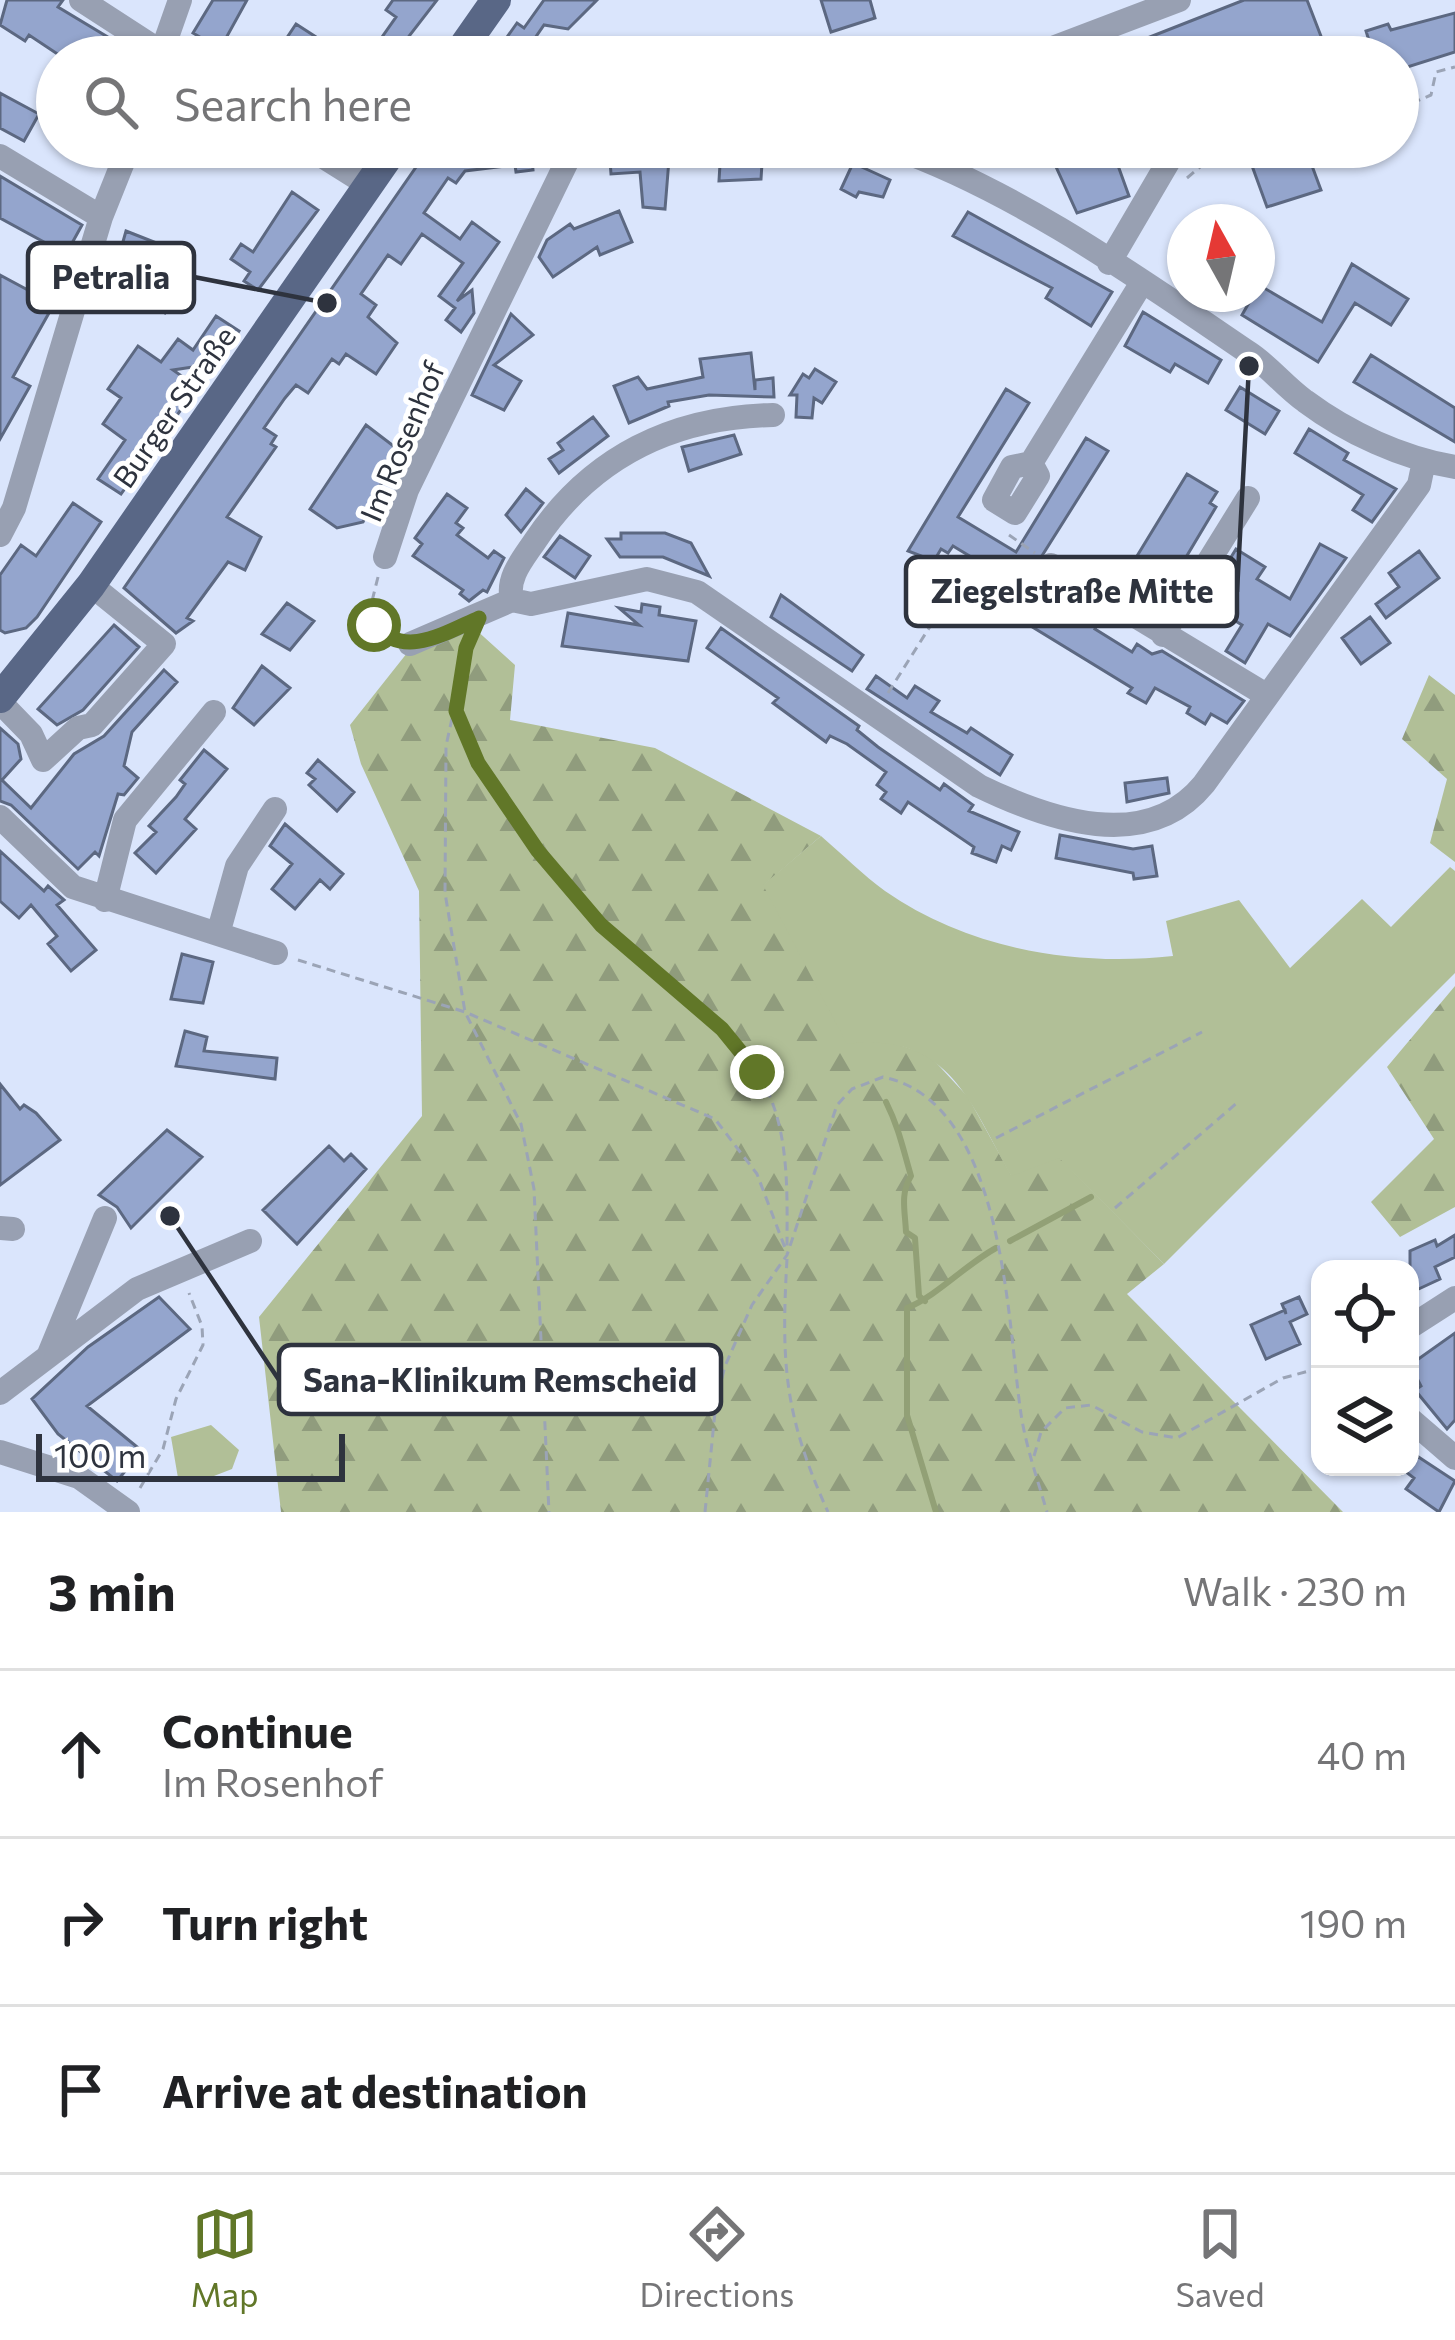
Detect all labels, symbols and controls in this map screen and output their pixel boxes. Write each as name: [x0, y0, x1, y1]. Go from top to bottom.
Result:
search box: [36, 36, 1419, 168]
icon: search: [78, 69, 144, 135]
text: Search here: [174, 75, 412, 130]
north arrow: [1167, 204, 1275, 312]
callout: Petralia: [28, 243, 194, 312]
text: Petralia: [52, 255, 170, 296]
street label: Burger Straße: [104, 318, 242, 494]
street label: Im Rosenhof: [351, 355, 451, 527]
callout: Ziegelstraße Mitte: [906, 557, 1237, 626]
text: Ziegelstraße Mitte: [930, 569, 1214, 610]
route start: [347, 598, 401, 652]
route end: [730, 1045, 784, 1099]
map controls: [1311, 1260, 1419, 1476]
button: locate: [1311, 1260, 1419, 1368]
callout: Sana-Klinikum Remscheid: [279, 1345, 721, 1414]
text: Sana-Klinikum Remscheid: [303, 1358, 697, 1399]
button: layers: [1311, 1368, 1419, 1476]
scale bar: [36, 1428, 345, 1481]
text: 100 m: [54, 1434, 146, 1475]
text: 3 min: [48, 1559, 176, 1622]
text: Walk · 230 m: [1183, 1566, 1407, 1614]
text: Continue: [162, 1702, 353, 1757]
icon: ahead: [48, 1721, 114, 1787]
text: 40 m: [1317, 1730, 1407, 1778]
text: Im Rosenhof: [162, 1757, 384, 1805]
icon: right: [48, 1889, 114, 1955]
text: Turn right: [162, 1894, 368, 1949]
text: 190 m: [1300, 1898, 1407, 1946]
icon: arrive: [48, 2057, 114, 2123]
text: Arrive at destination: [162, 2062, 588, 2117]
tab: Map: [191, 2201, 259, 2314]
tab: Directions: [640, 2201, 794, 2314]
tab: Saved: [1175, 2201, 1264, 2314]

